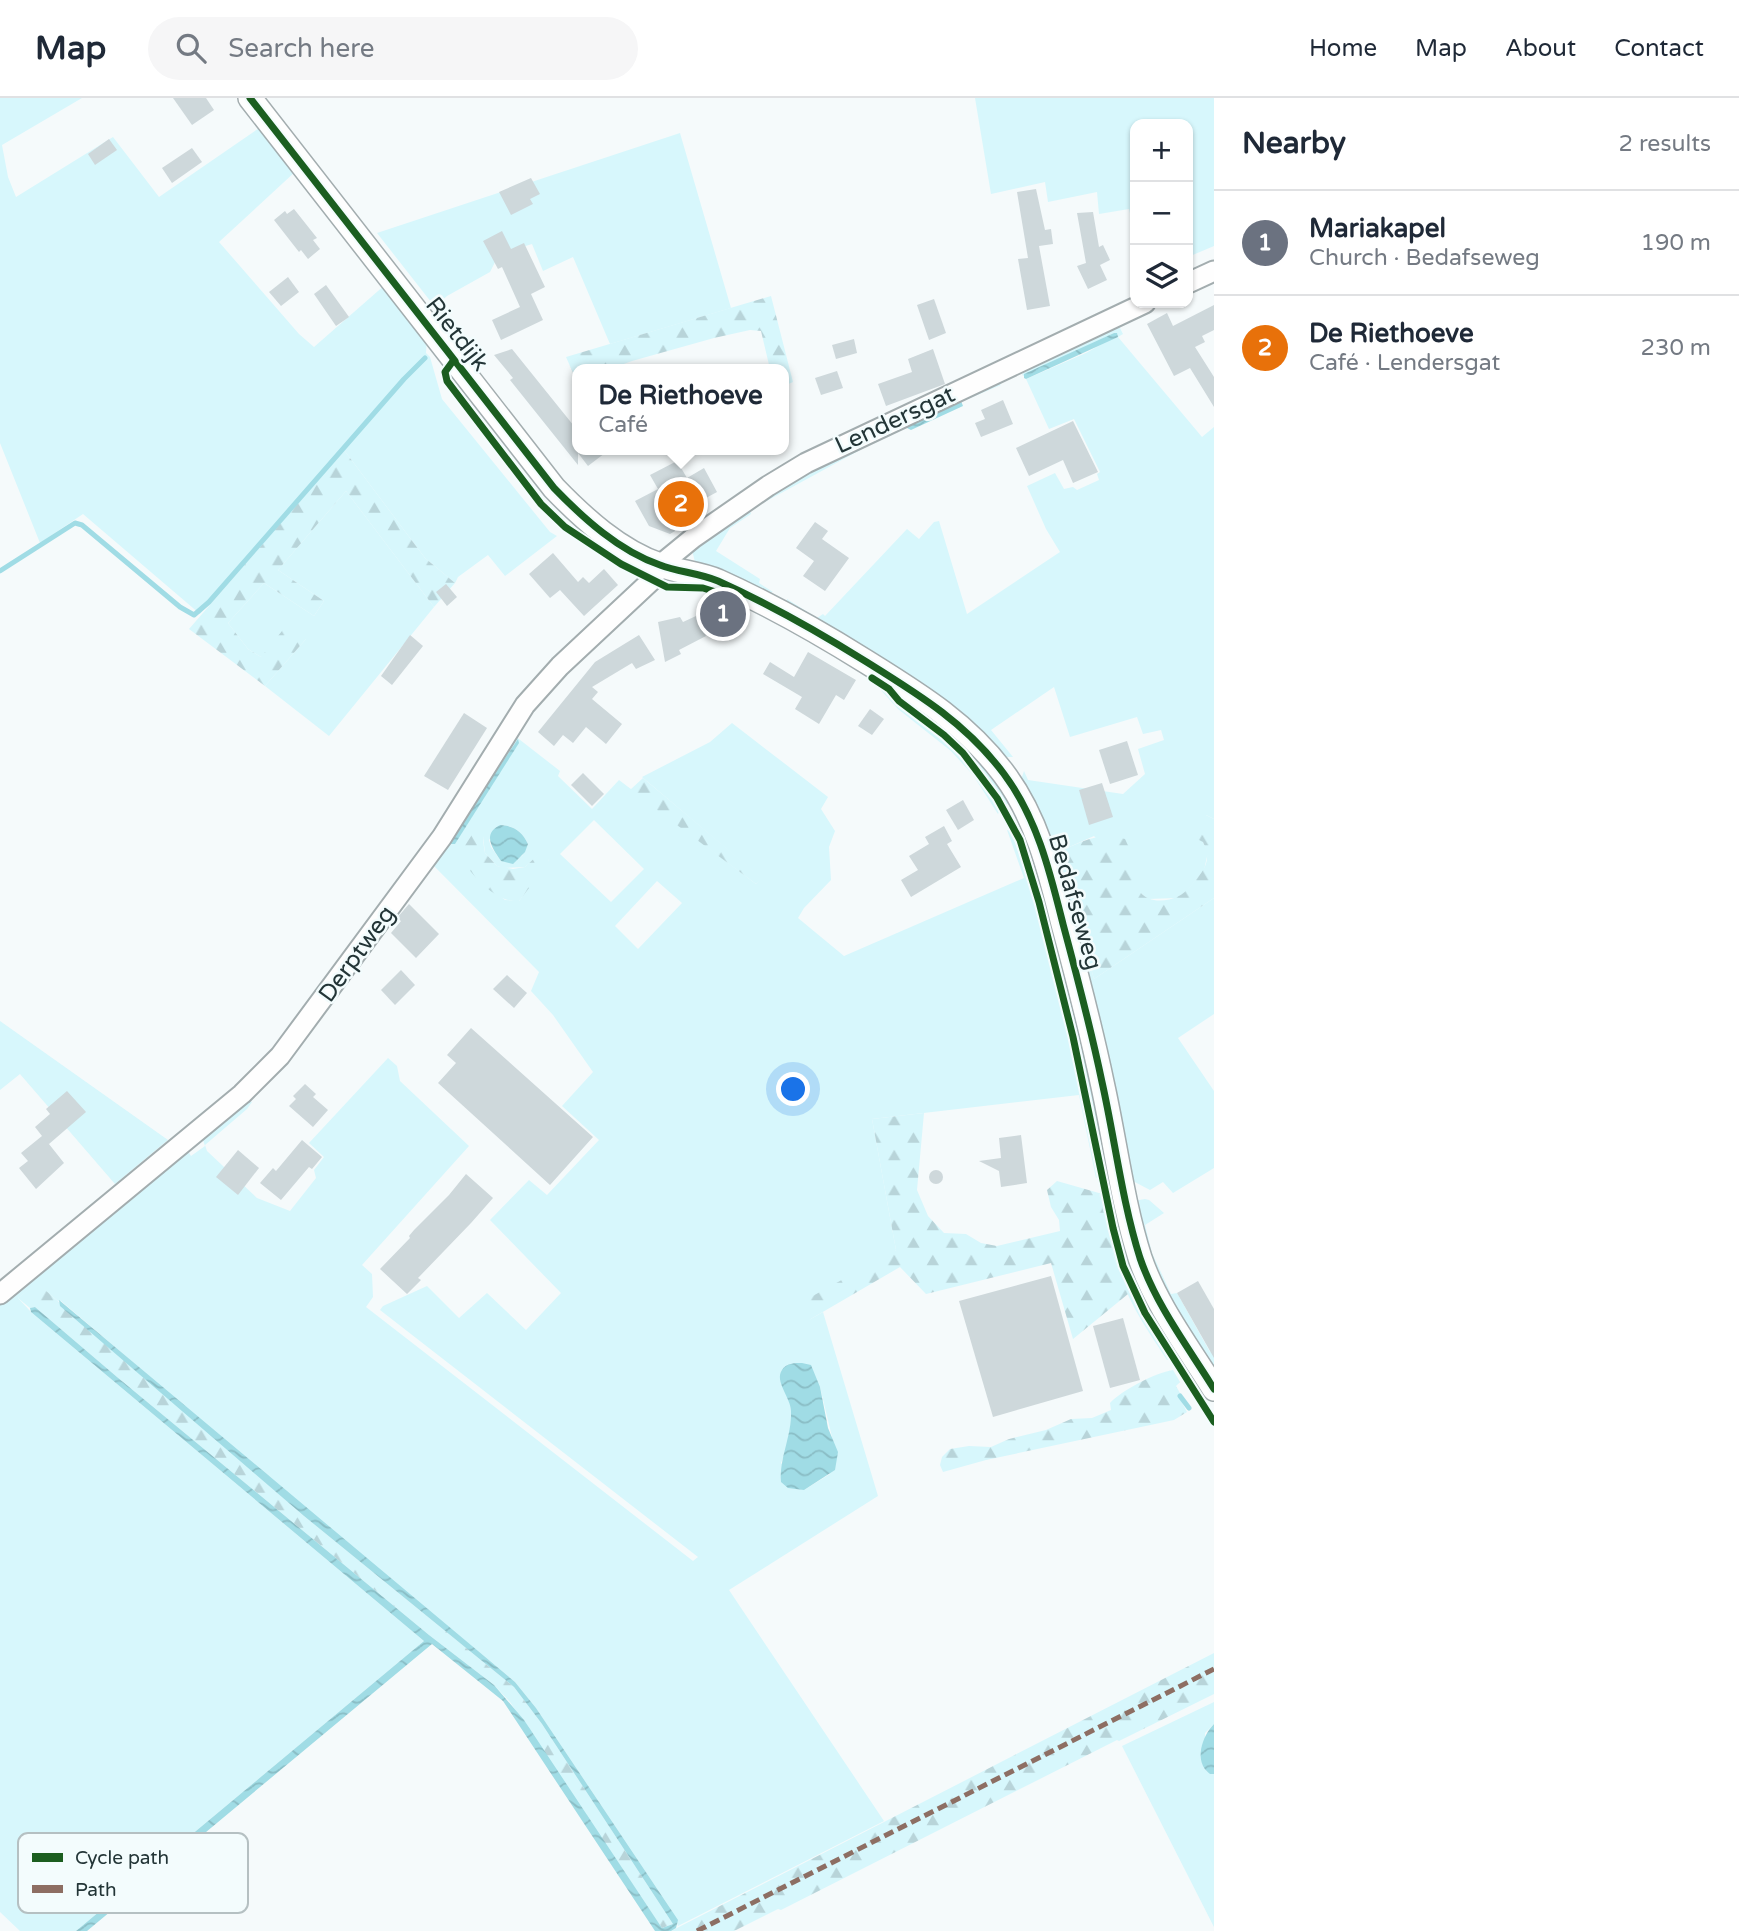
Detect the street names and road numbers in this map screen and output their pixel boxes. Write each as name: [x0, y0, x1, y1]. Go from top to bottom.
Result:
street label: Rietdijk: [419, 291, 495, 377]
street label: Lendersgat: [830, 380, 960, 460]
street label: Bedafseweg: [1042, 831, 1108, 973]
street label: Derptweg: [312, 900, 402, 1008]

